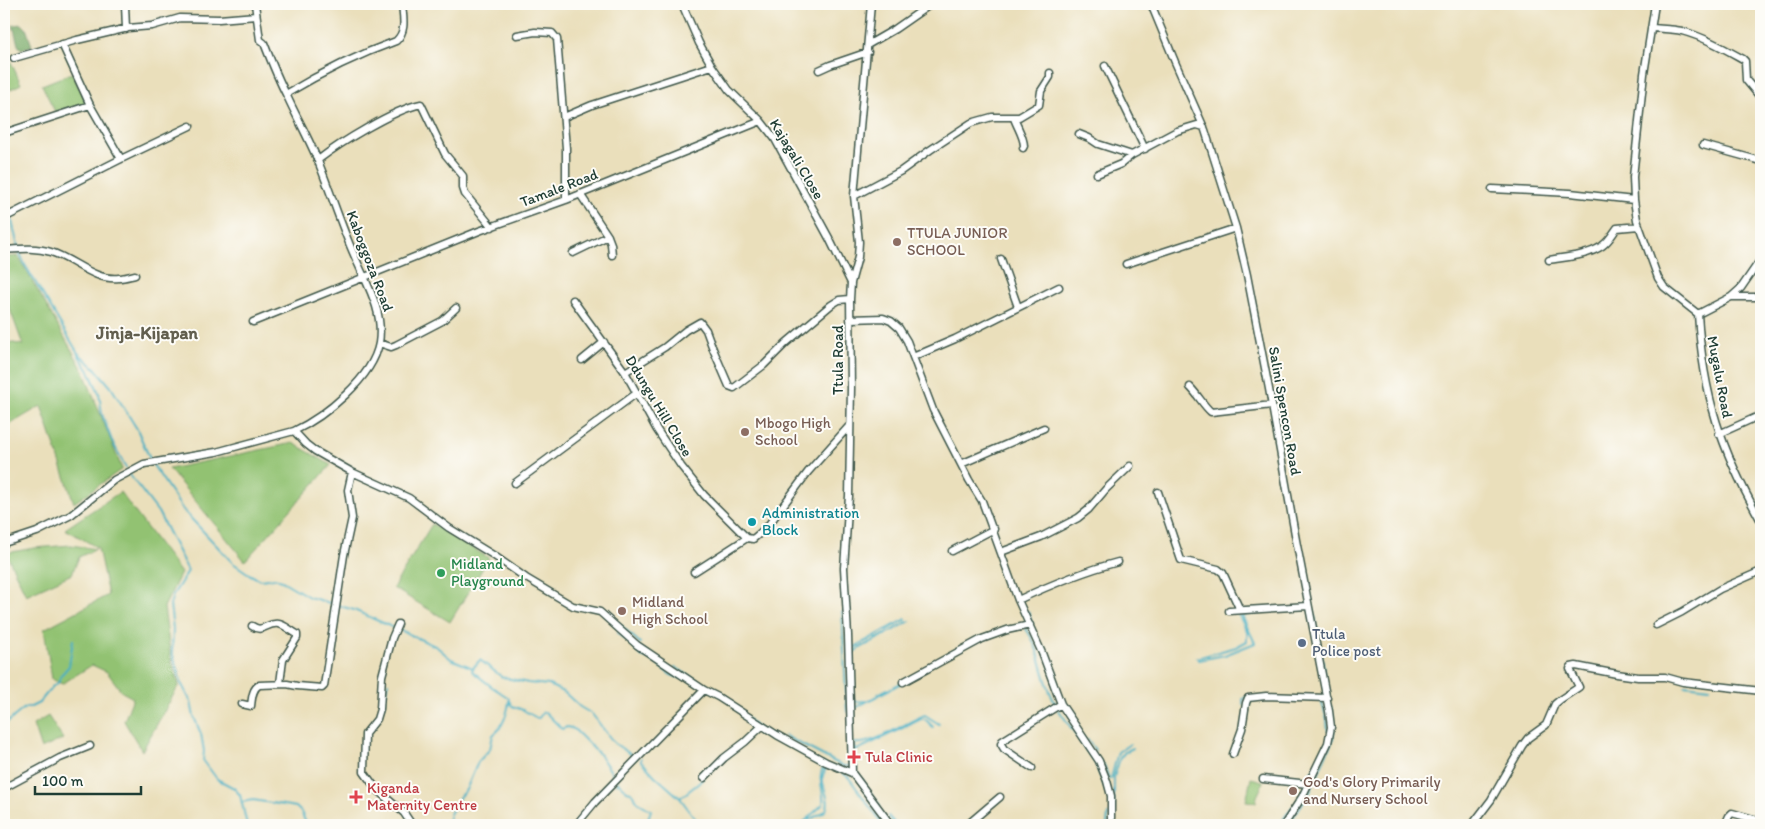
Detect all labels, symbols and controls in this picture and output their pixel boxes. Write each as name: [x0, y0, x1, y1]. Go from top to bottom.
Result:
street label: Kajagali Close: [766, 115, 828, 203]
street label: Tamale Road: [518, 165, 600, 211]
street label: Kaboggoza Road: [343, 208, 397, 314]
place label: TTULA JUNIOR SCHOOL: [907, 224, 1007, 259]
marker: TTULA JUNIOR SCHOOL: [891, 236, 903, 248]
district label: Jinja-Kijapan: [95, 322, 198, 344]
street label: Ttula Road: [829, 325, 847, 395]
street label: Mugalu Road: [1703, 334, 1737, 420]
street label: Salini Spencon Road: [1265, 345, 1305, 478]
street label: Ddungu Hill Close: [622, 352, 696, 460]
place label: Mbogo High School: [755, 414, 831, 449]
marker: Mbogo High School: [739, 426, 751, 438]
place label: Administration Block: [762, 504, 859, 539]
marker: Administration Block: [746, 516, 758, 528]
place label: Midland Playground: [451, 555, 524, 590]
marker: Midland Playground: [435, 567, 447, 579]
place label: Midland High School: [632, 593, 709, 628]
marker: Midland High School: [616, 605, 628, 617]
place label: Ttula Police post: [1312, 625, 1382, 660]
marker: Ttula Police post: [1296, 637, 1308, 649]
place label: Tula Clinic: [865, 748, 933, 766]
marker: Tula Clinic: [847, 750, 861, 764]
scale bar: [35, 764, 141, 796]
text: 100 m: [42, 772, 84, 790]
place label: God's Glory Primarily and Nursery School: [1303, 773, 1441, 808]
place label: Kiganda Maternity Centre: [367, 779, 477, 814]
marker: God's Glory Primarily and Nursery School: [1287, 785, 1299, 797]
marker: Kiganda Maternity Centre: [349, 790, 363, 804]

